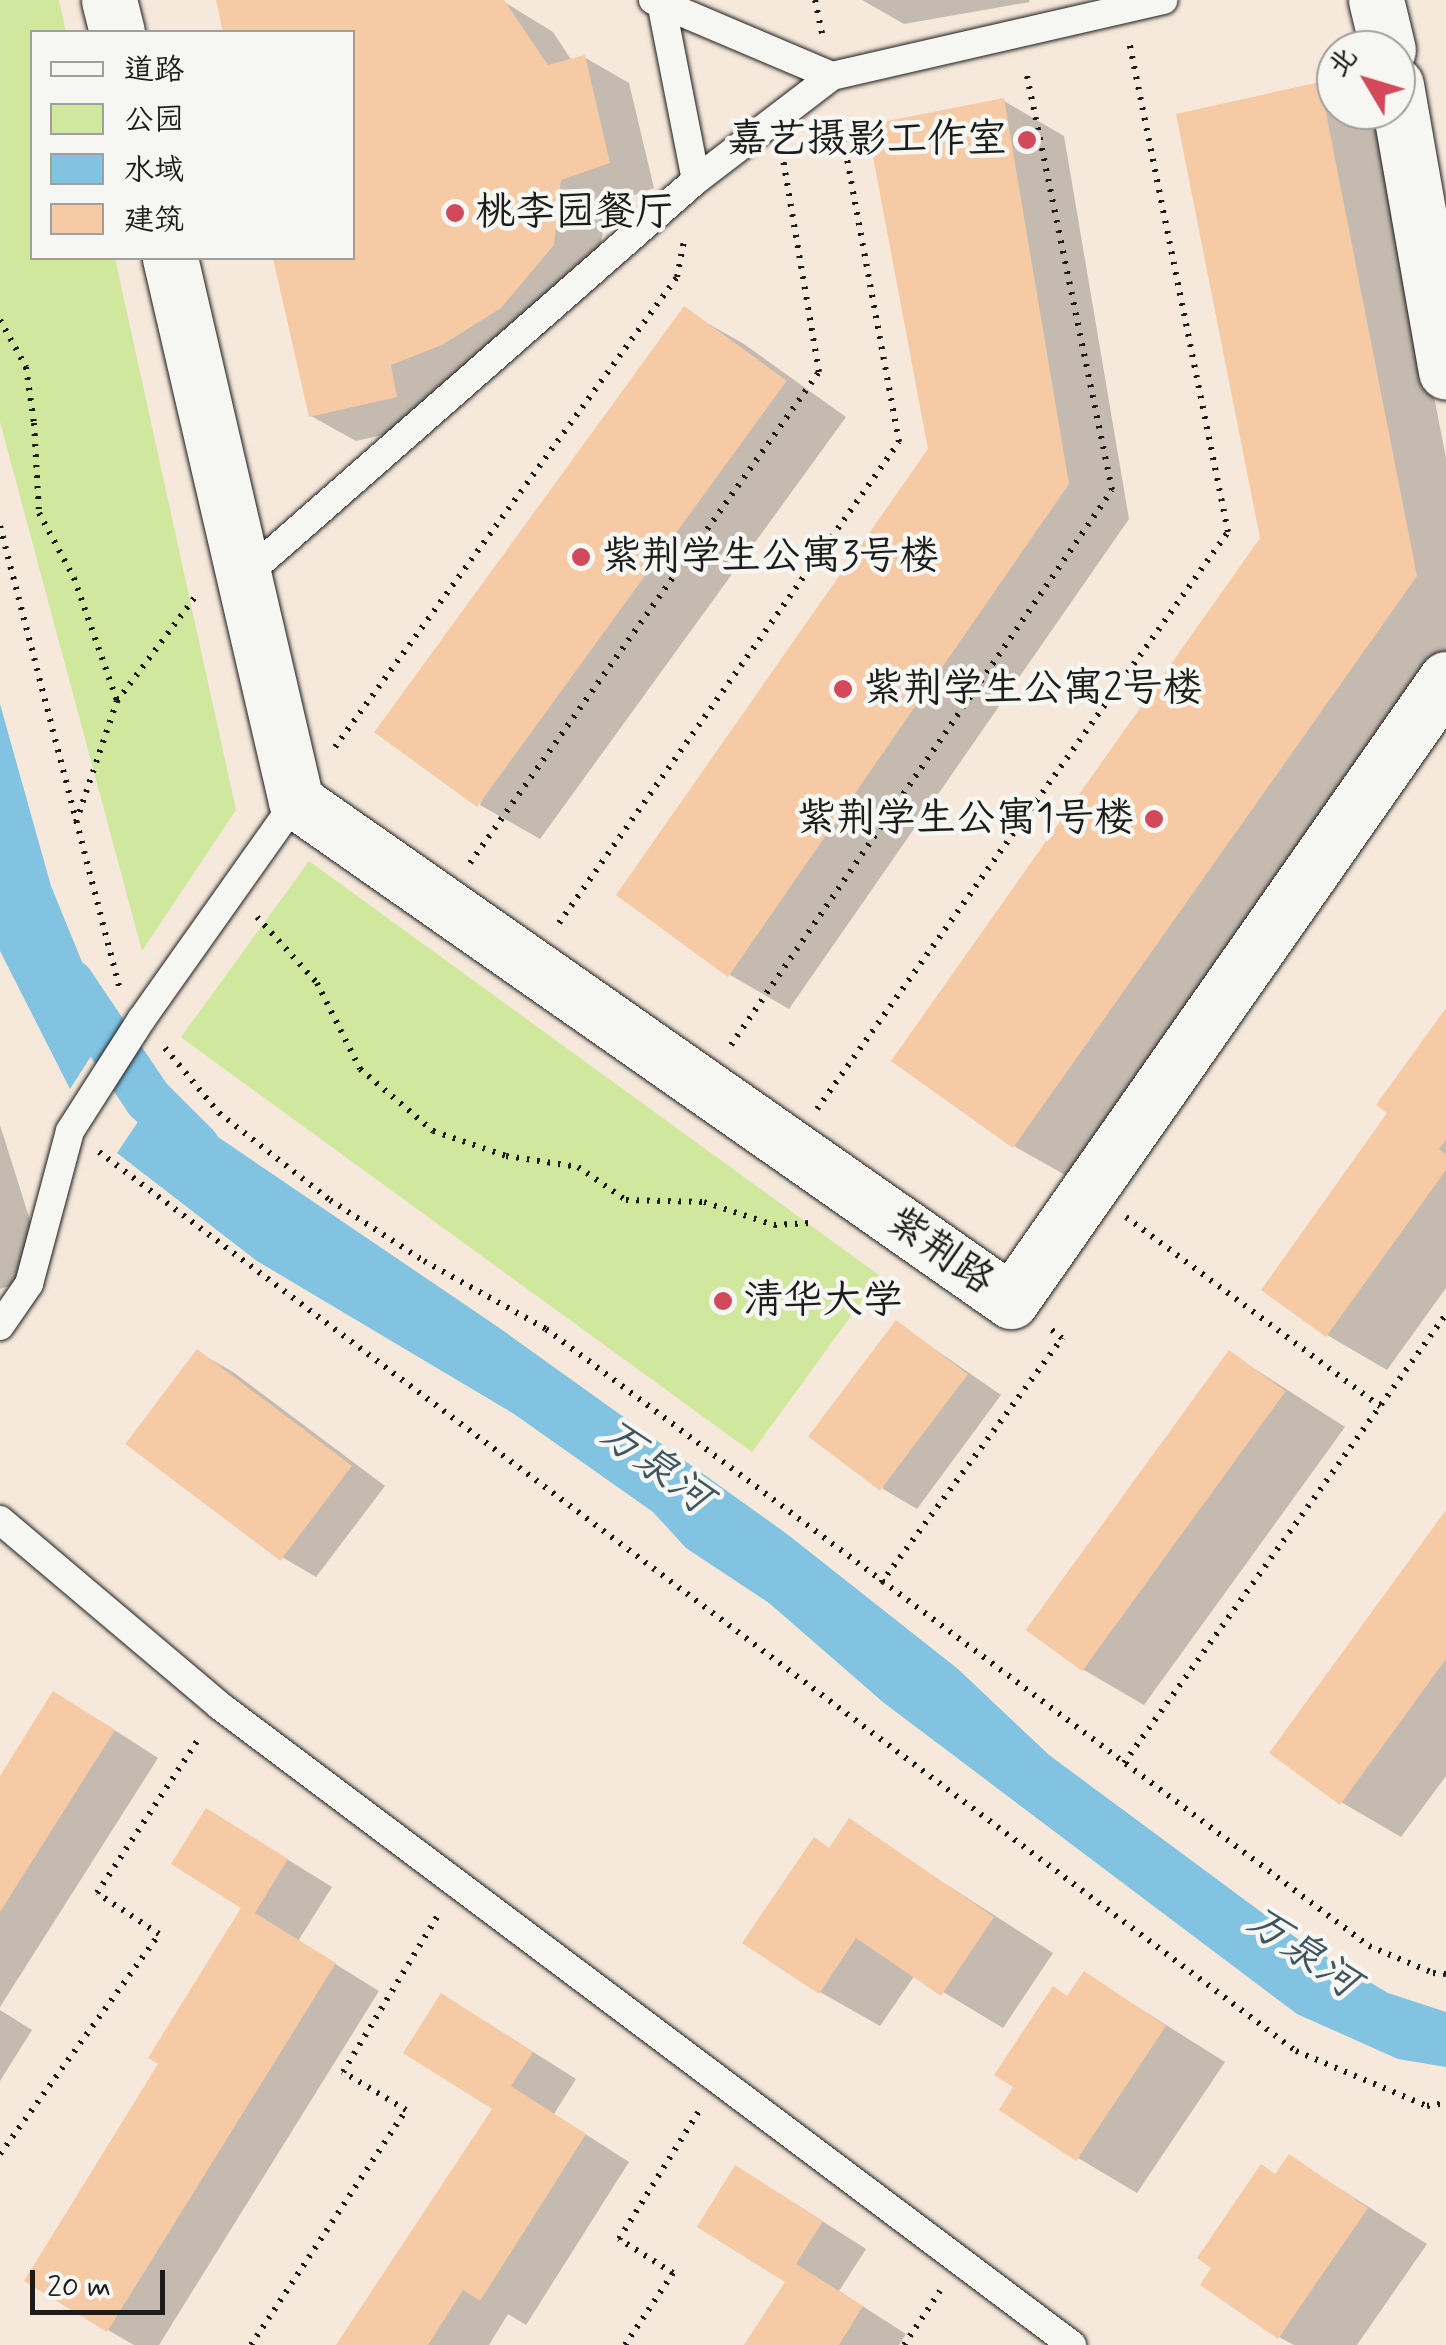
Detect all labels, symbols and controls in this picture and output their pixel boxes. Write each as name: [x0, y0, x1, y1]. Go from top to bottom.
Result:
legend: [30, 30, 355, 260]
north arrow: [1316, 30, 1416, 130]
text: 北: [1320, 40, 1367, 85]
text: 道路: [124, 51, 184, 90]
text: 公园: [124, 101, 184, 140]
place label: 嘉艺摄影工作室: [727, 116, 1007, 164]
marker: 嘉艺摄影工作室: [1016, 129, 1038, 151]
text: 水域: [124, 151, 184, 190]
place label: 桃李园餐厅: [475, 189, 675, 237]
text: 建筑: [124, 201, 184, 240]
marker: 桃李园餐厅: [444, 202, 466, 224]
place label: 紫荆学生公寓3号楼: [601, 533, 939, 581]
marker: 紫荆学生公寓3号楼: [570, 546, 592, 568]
place label: 紫荆学生公寓2号楼: [863, 665, 1203, 713]
marker: 紫荆学生公寓2号楼: [832, 678, 854, 700]
place label: 紫荆学生公寓1号楼: [796, 795, 1134, 843]
marker: 紫荆学生公寓1号楼: [1143, 808, 1165, 830]
street label: 紫荆路: [877, 1197, 1003, 1305]
place label: 清华大学: [743, 1277, 903, 1325]
marker: 清华大学: [712, 1290, 734, 1312]
water label: 万泉河: [590, 1409, 720, 1525]
water label: 万泉河: [1236, 1896, 1368, 2010]
scale bar: [35, 2250, 170, 2312]
text: 20 m: [47, 2268, 111, 2307]

